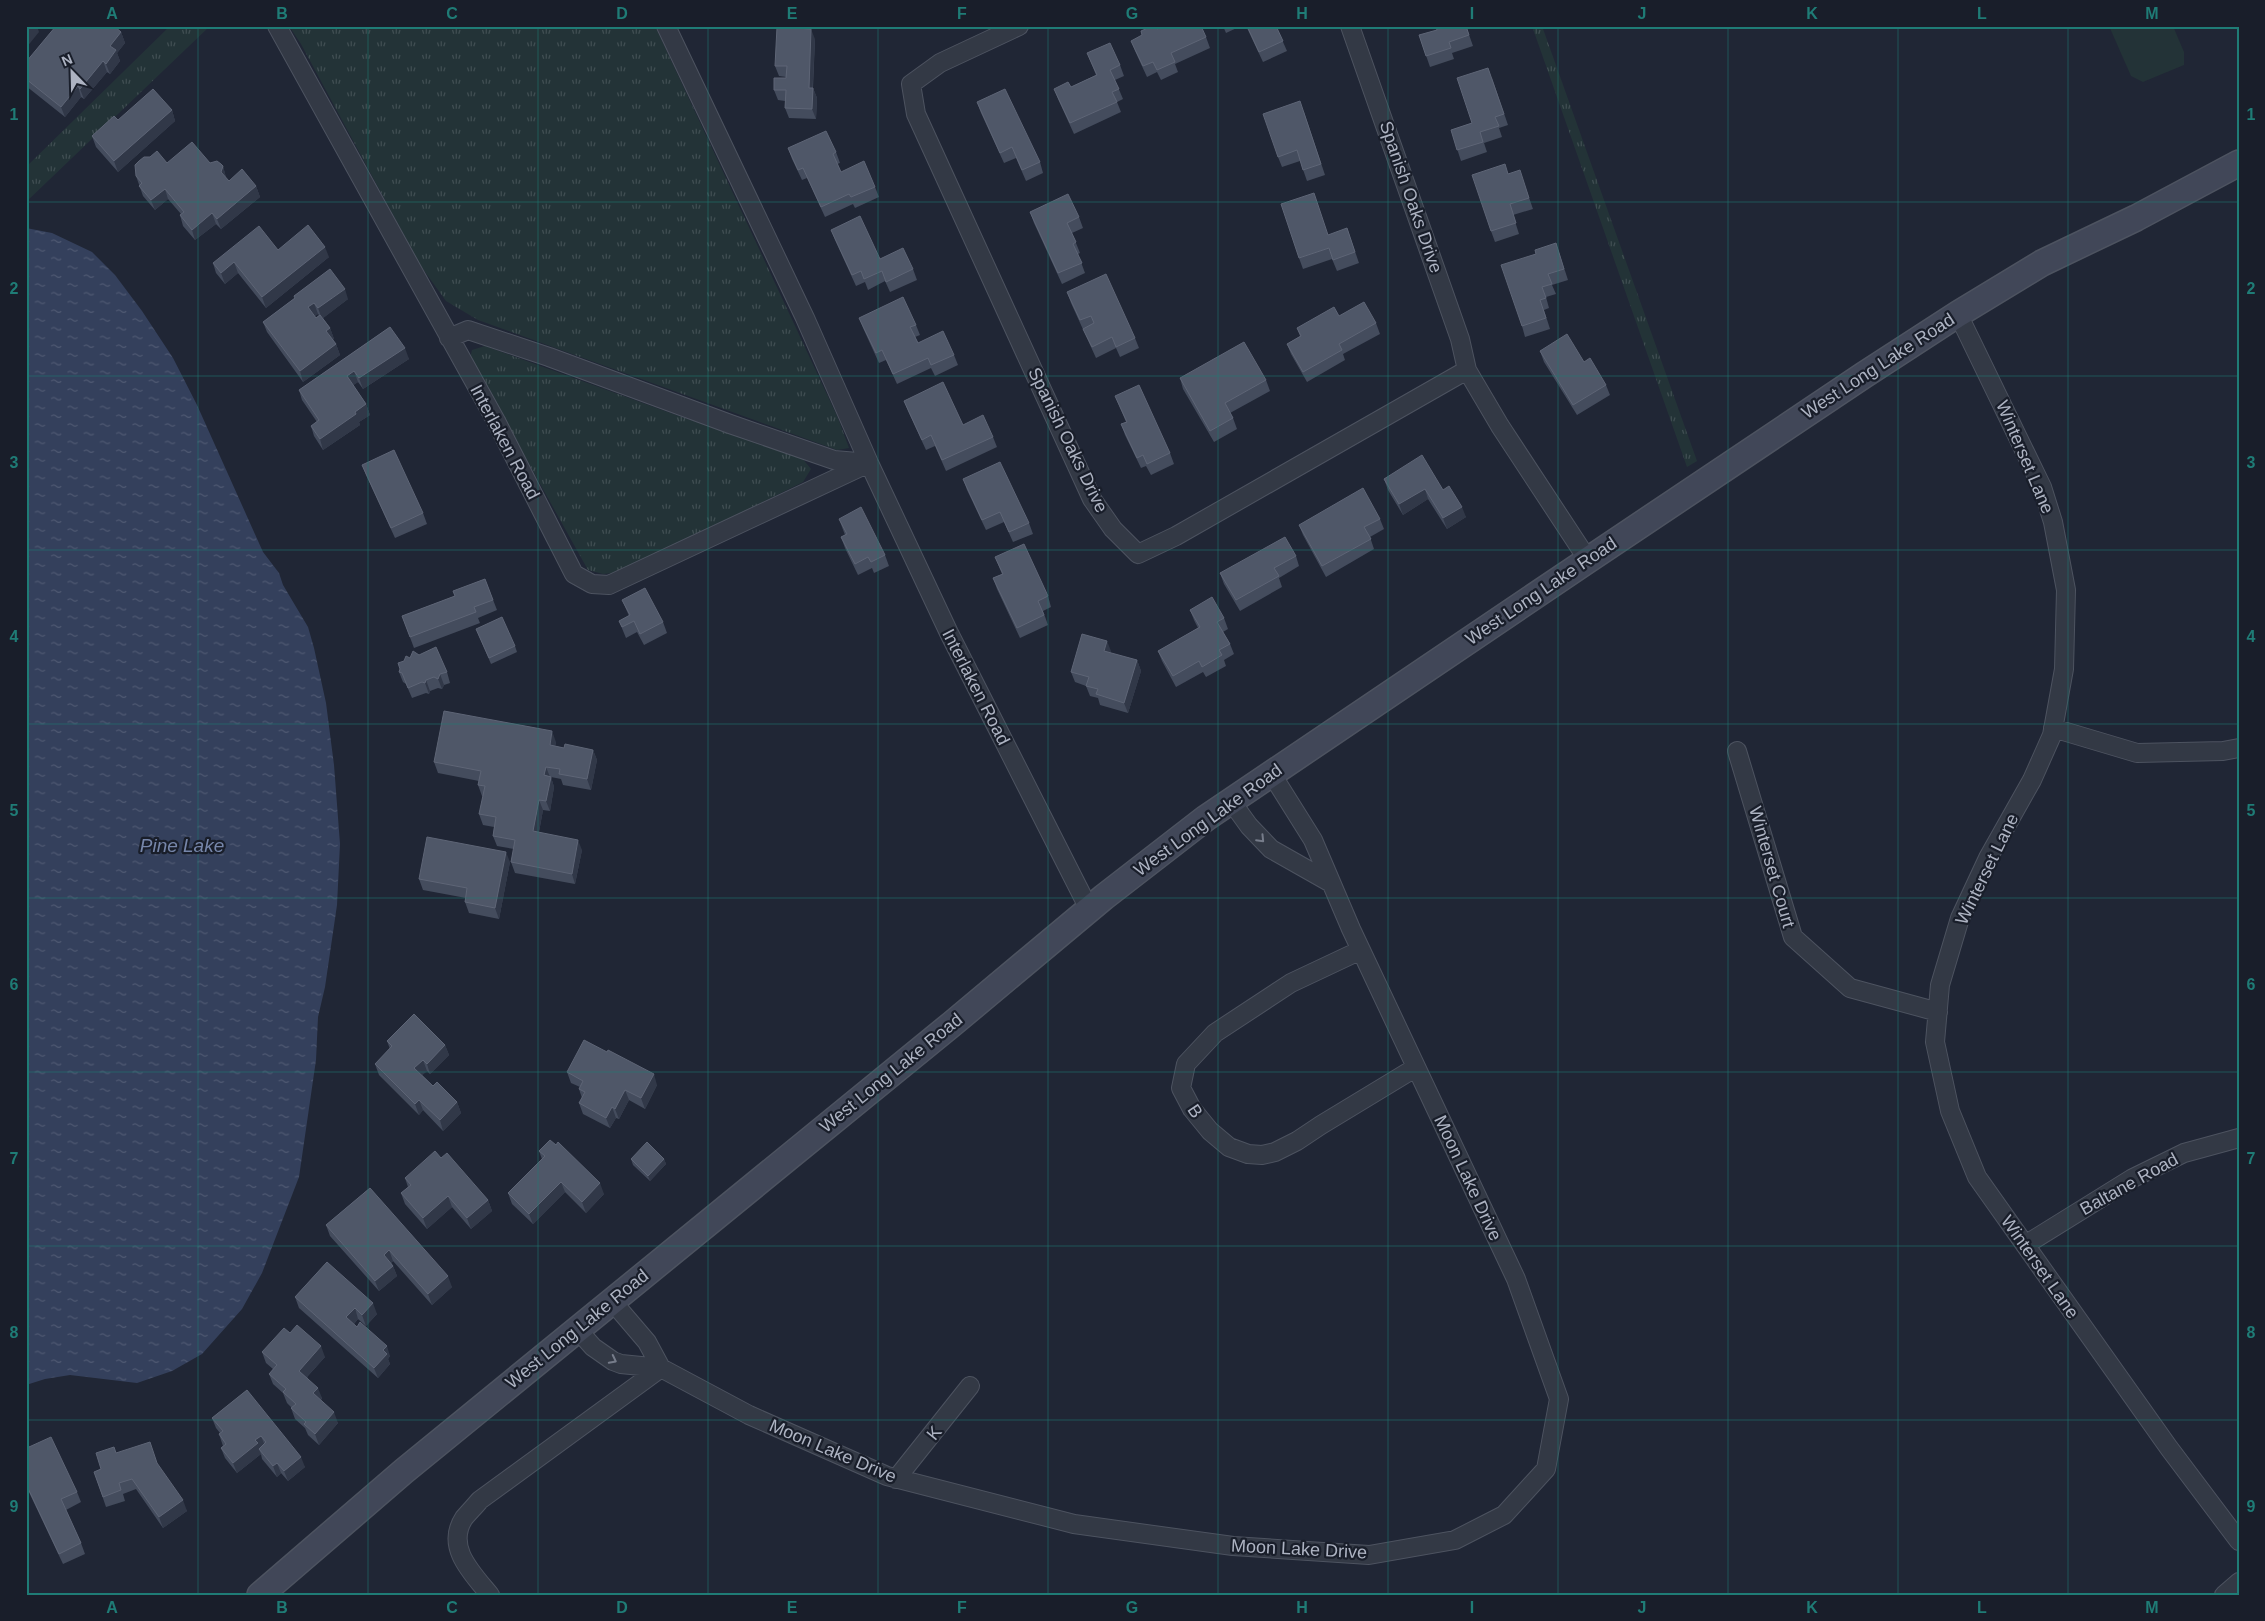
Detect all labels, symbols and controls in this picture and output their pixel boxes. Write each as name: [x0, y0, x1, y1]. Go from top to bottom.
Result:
text: A: [106, 5, 118, 22]
text: B: [276, 5, 288, 22]
text: C: [446, 5, 458, 22]
text: D: [616, 5, 628, 22]
text: E: [787, 5, 798, 22]
text: F: [957, 5, 967, 22]
text: G: [1126, 5, 1138, 22]
text: H: [1296, 5, 1308, 22]
text: I: [1470, 5, 1474, 22]
text: J: [1638, 5, 1646, 22]
text: K: [1806, 5, 1818, 22]
text: L: [1977, 5, 1987, 22]
text: M: [2145, 5, 2159, 22]
north arrow: [48, 48, 98, 98]
text: N: [59, 51, 75, 69]
text: 1: [10, 106, 19, 123]
text: 1: [2247, 106, 2256, 123]
street label: Spanish Oaks Drive: [1376, 119, 1446, 275]
text: 2: [10, 280, 19, 297]
text: 2: [2247, 280, 2256, 297]
street label: West Long Lake Road: [1798, 309, 1958, 423]
street label: Spanish Oaks Drive: [1024, 364, 1112, 516]
street label: Interlaken Road: [466, 381, 544, 503]
street label: Winterset Lane: [1992, 397, 2058, 517]
text: 3: [10, 454, 19, 471]
text: 3: [2247, 454, 2256, 471]
street label: West Long Lake Road: [1462, 533, 1620, 649]
street label: Interlaken Road: [938, 626, 1014, 748]
text: 4: [10, 628, 19, 645]
text: 4: [2247, 628, 2256, 645]
street label: West Long Lake Road: [1130, 760, 1286, 880]
text: 5: [10, 802, 19, 819]
text: 5: [2247, 802, 2256, 819]
street label: Winterset Court: [1745, 804, 1799, 930]
street label: Winterset Lane: [1951, 810, 2023, 928]
one-way arrow: [1255, 833, 1264, 842]
water label: Pine Lake: [140, 835, 224, 856]
text: 6: [10, 976, 19, 993]
text: 6: [2247, 976, 2256, 993]
street label: West Long Lake Road: [816, 1009, 966, 1137]
street label: B: [1183, 1100, 1207, 1122]
street label: Moon Lake Drive: [1430, 1112, 1506, 1244]
street label: Baltane Road: [2076, 1149, 2182, 1219]
text: 7: [10, 1150, 19, 1167]
text: 7: [2247, 1150, 2256, 1167]
street label: Winterset Lane: [1997, 1212, 2083, 1322]
street label: West Long Lake Road: [502, 1265, 652, 1393]
text: 8: [10, 1324, 19, 1341]
text: 8: [2247, 1324, 2256, 1341]
one-way arrow: [608, 1354, 617, 1364]
street label: Moon Lake Drive: [766, 1415, 900, 1487]
street label: K: [922, 1422, 946, 1444]
text: 9: [10, 1498, 19, 1515]
text: 9: [2247, 1498, 2256, 1515]
street label: Moon Lake Drive: [1231, 1535, 1367, 1563]
text: A: [106, 1599, 118, 1616]
text: B: [276, 1599, 288, 1616]
text: C: [446, 1599, 458, 1616]
text: D: [616, 1599, 628, 1616]
text: E: [787, 1599, 798, 1616]
text: F: [957, 1599, 967, 1616]
text: G: [1126, 1599, 1138, 1616]
text: H: [1296, 1599, 1308, 1616]
text: I: [1470, 1599, 1474, 1616]
text: J: [1638, 1599, 1646, 1616]
text: K: [1806, 1599, 1818, 1616]
text: L: [1977, 1599, 1987, 1616]
text: M: [2145, 1599, 2159, 1616]

